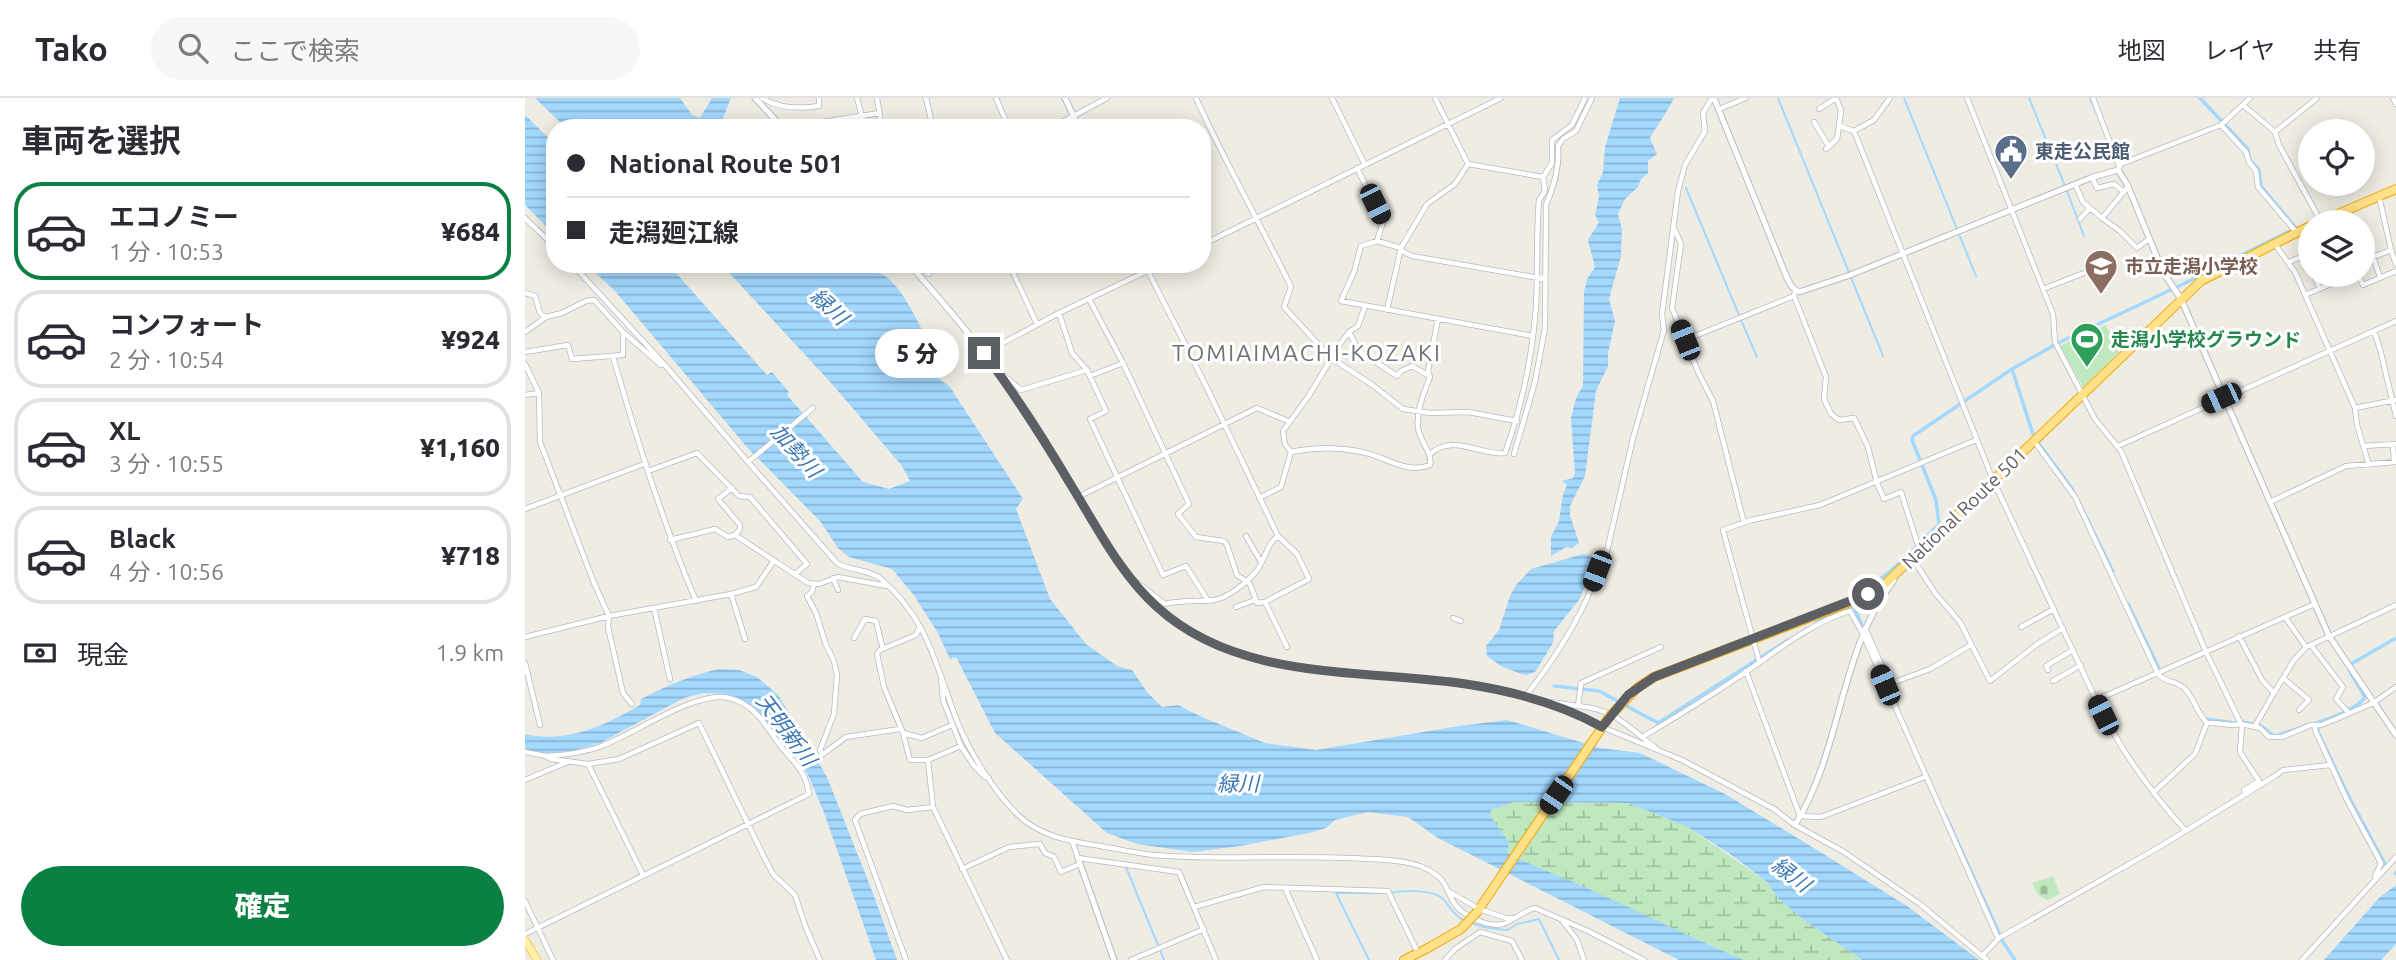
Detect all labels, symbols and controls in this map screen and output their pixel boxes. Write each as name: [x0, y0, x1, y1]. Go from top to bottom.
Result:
search box: [150, 17, 640, 80]
icon: search: [174, 29, 212, 67]
text: Tako: [35, 30, 108, 67]
text: ここで検索: [230, 36, 360, 65]
text: 地図: [2118, 37, 2166, 64]
text: レイヤ: [2204, 37, 2275, 64]
text: 共有: [2313, 37, 2361, 64]
map controls: [2298, 119, 2375, 287]
button: locate: [2298, 119, 2375, 196]
text: 車両を選択: [21, 122, 181, 158]
public building icon: 東走公民館: [1992, 132, 2030, 181]
place label: 東走公民館: [2035, 140, 2130, 162]
text: National Route 501: [609, 149, 843, 178]
car: [1357, 181, 1394, 227]
icon: car: [25, 200, 88, 263]
text: エコノミー: [109, 202, 239, 231]
button: layers: [2298, 210, 2375, 287]
text: ¥684: [441, 217, 500, 246]
text: 走潟廻江線: [609, 218, 739, 247]
text: 1 分 · 10:53: [109, 239, 224, 264]
school or university icon: 市立走潟小学校: [2082, 247, 2120, 296]
place label: 市立走潟小学校: [2125, 255, 2258, 277]
water label: 緑川: [806, 283, 855, 331]
icon: car: [25, 308, 88, 371]
text: コンフォート: [109, 310, 264, 339]
car: [1668, 317, 1703, 363]
sports icon: 走潟小学校グラウンド: [2068, 320, 2106, 369]
text: ¥924: [441, 325, 500, 354]
callout: 5 分: [875, 328, 959, 378]
place label: 走潟小学校グラウンド: [2111, 328, 2301, 350]
route end: [968, 337, 1000, 369]
district label: TOMIAIMACHI-KOZAKI: [1172, 340, 1442, 365]
text: 5 分: [896, 341, 938, 366]
text: 2 分 · 10:54: [109, 347, 224, 372]
car: [2198, 380, 2245, 416]
icon: car: [25, 416, 88, 479]
text: XL: [109, 416, 140, 445]
water label: 加勢川: [767, 419, 828, 483]
text: ¥1,160: [420, 433, 500, 462]
street label: National Route 501: [1897, 443, 2031, 573]
text: 3 分 · 10:55: [109, 451, 224, 476]
icon: car: [25, 524, 88, 587]
text: Black: [109, 524, 176, 553]
text: ¥718: [441, 541, 500, 570]
car: [1580, 548, 1615, 594]
text: 4 分 · 10:56: [109, 559, 224, 584]
route start: [1852, 578, 1884, 610]
icon: cash: [21, 634, 59, 672]
text: 現金: [77, 640, 129, 669]
text: 1.9 km: [436, 640, 504, 665]
car: [1868, 662, 1903, 708]
water label: 天明新川: [752, 689, 823, 772]
car: [2085, 692, 2122, 738]
water label: 緑川: [1217, 771, 1261, 795]
car: [1536, 772, 1577, 818]
water label: 緑川: [1768, 852, 1817, 898]
button: 確定: [21, 866, 504, 946]

